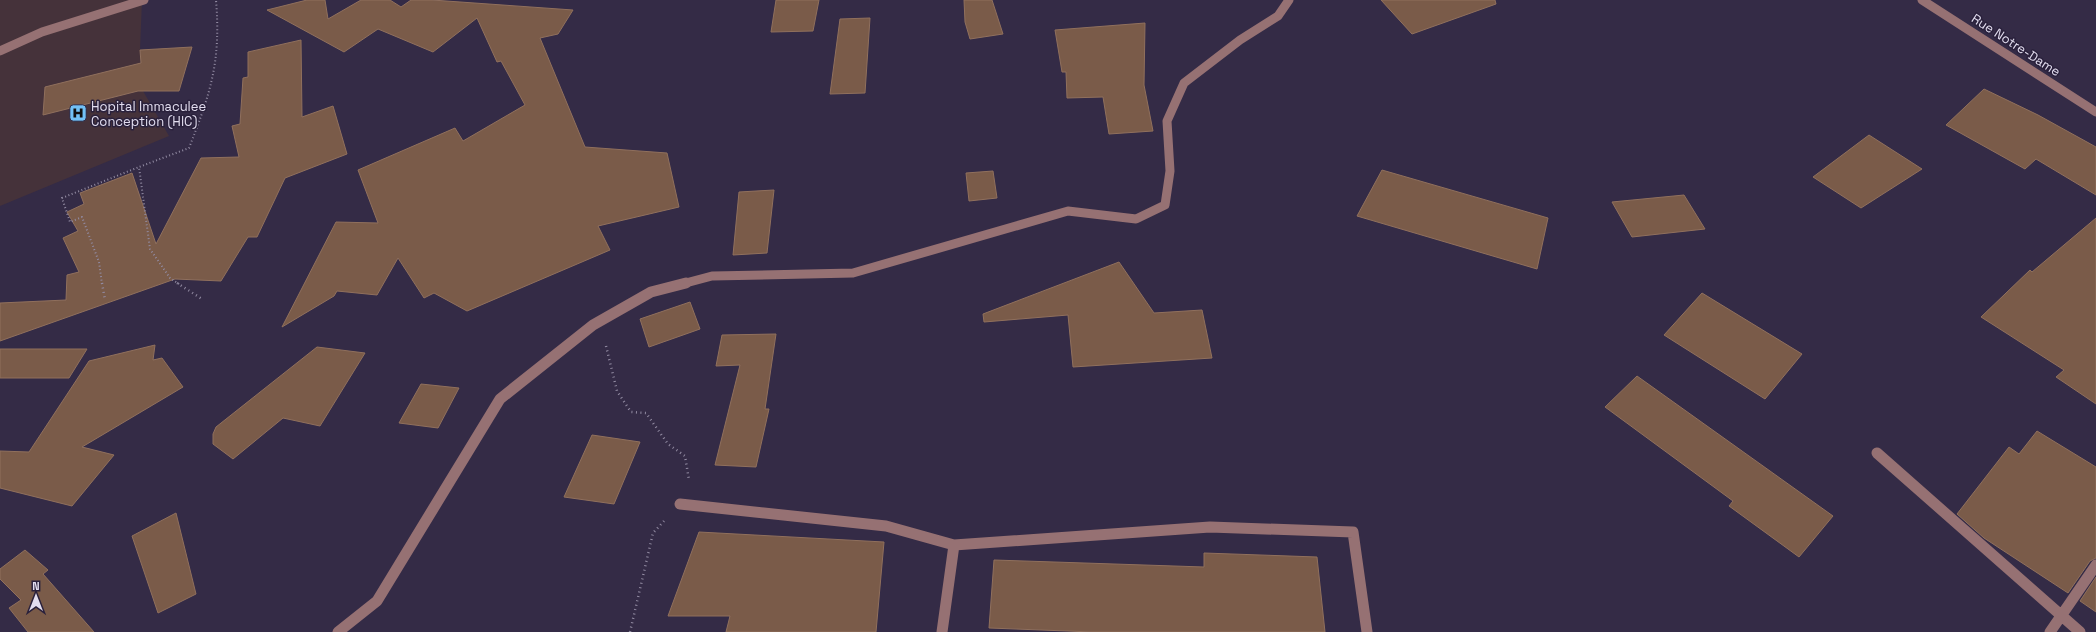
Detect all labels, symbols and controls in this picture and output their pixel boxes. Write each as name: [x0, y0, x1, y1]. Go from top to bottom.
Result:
street label: Rue Notre-Dame: [1968, 10, 2064, 80]
place label: Hopital Immaculee Conception (HIC): [91, 98, 206, 130]
hospital icon: Hopital Immaculee Conception (HIC): [68, 103, 88, 123]
north arrow: [16, 576, 56, 616]
text: N: [32, 579, 40, 593]

